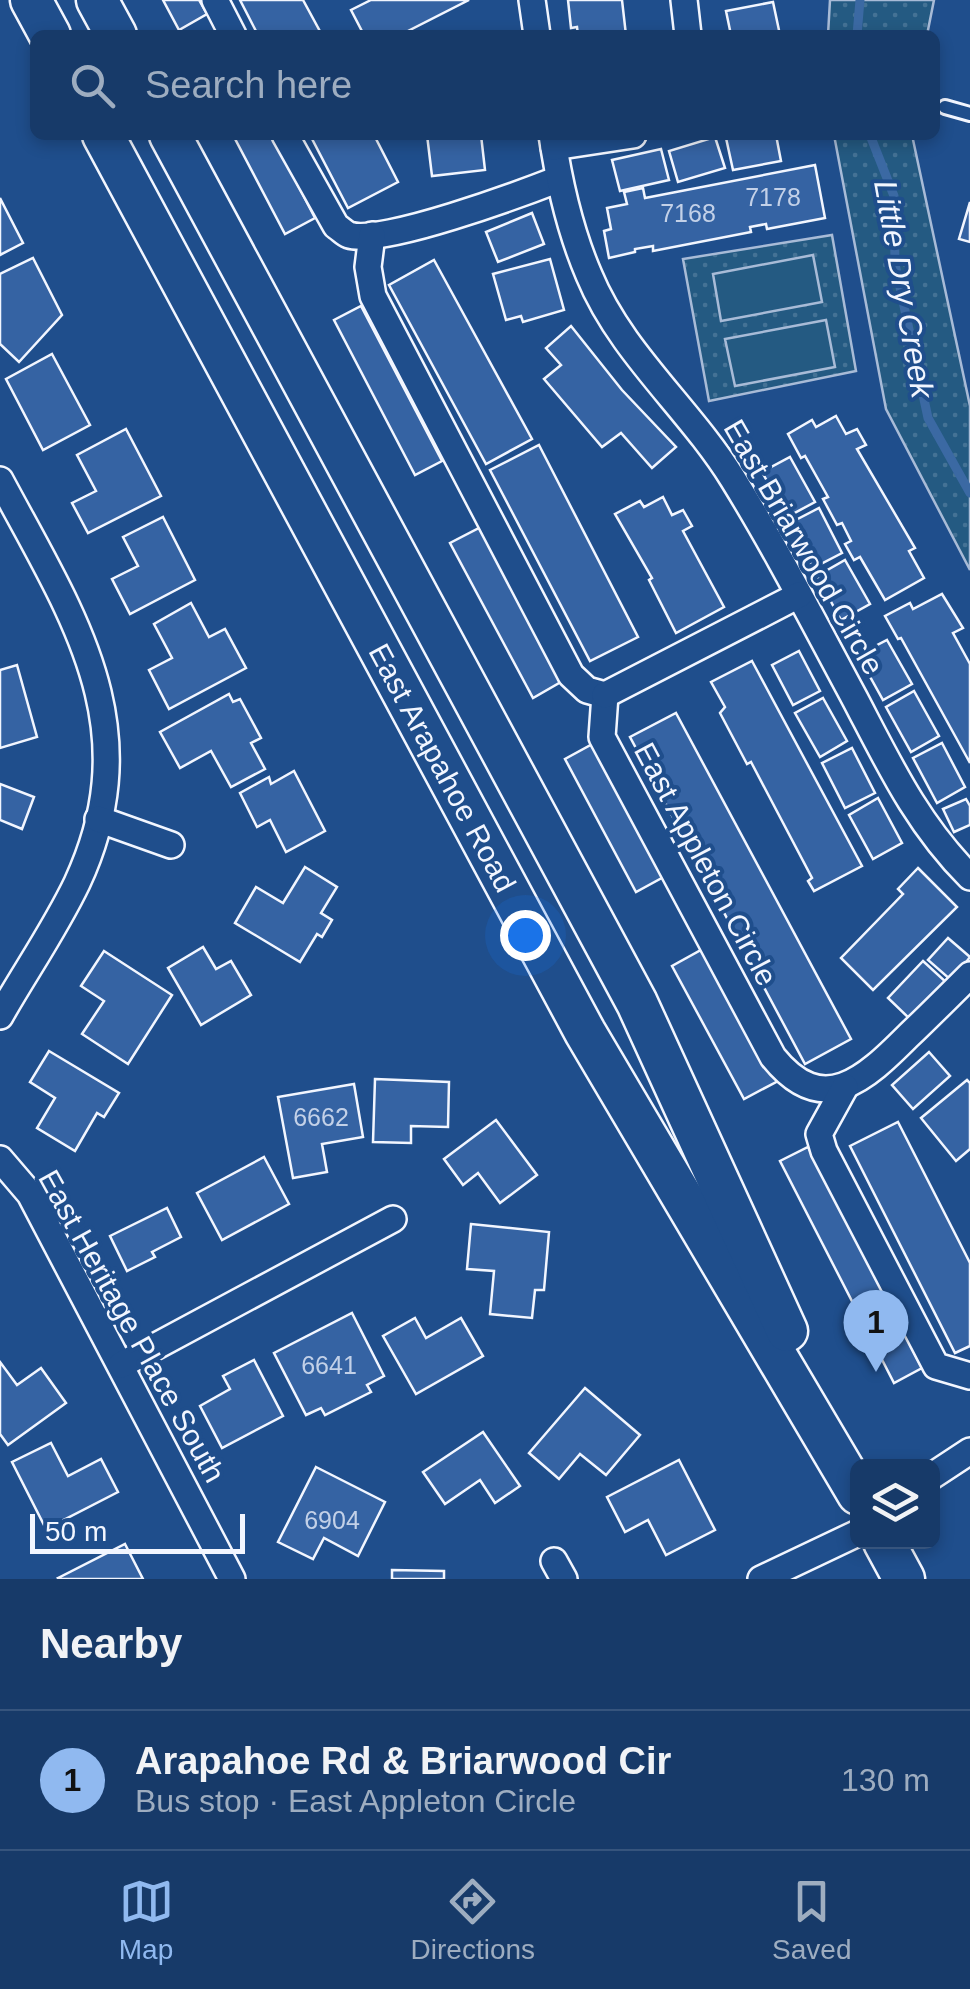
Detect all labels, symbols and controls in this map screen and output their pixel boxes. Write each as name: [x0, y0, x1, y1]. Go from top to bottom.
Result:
search box: [30, 30, 940, 140]
icon: search: [65, 58, 120, 113]
text: Search here: [145, 64, 352, 106]
water label: Little Dry Creek: [867, 177, 941, 403]
house number: 7178: [745, 183, 801, 211]
house number: 7168: [660, 199, 716, 227]
street label: East Briarwood Circle: [718, 414, 890, 680]
street label: East Arapahoe Road: [363, 638, 523, 897]
street label: East Appleton Circle: [628, 737, 784, 991]
your location: [500, 910, 551, 961]
house number: 6662: [293, 1103, 349, 1131]
street label: East Heritage Place South: [32, 1164, 232, 1488]
pin: 1: [844, 1290, 908, 1372]
house number: 6641: [301, 1351, 357, 1379]
map controls: [850, 1459, 940, 1549]
button: layers: [850, 1459, 940, 1549]
house number: 6904: [304, 1506, 360, 1534]
scale bar: [30, 1509, 245, 1554]
text: 50 m: [45, 1516, 107, 1547]
text: Nearby: [40, 1620, 182, 1667]
text: Arapahoe Rd & Briarwood Cir: [135, 1740, 671, 1782]
text: 1: [64, 1762, 81, 1798]
text: 130 m: [841, 1762, 930, 1798]
text: Bus stop · East Appleton Circle: [135, 1783, 576, 1819]
tab: Map: [119, 1874, 174, 1966]
tab: Directions: [411, 1874, 535, 1966]
tab: Saved: [772, 1874, 851, 1966]

